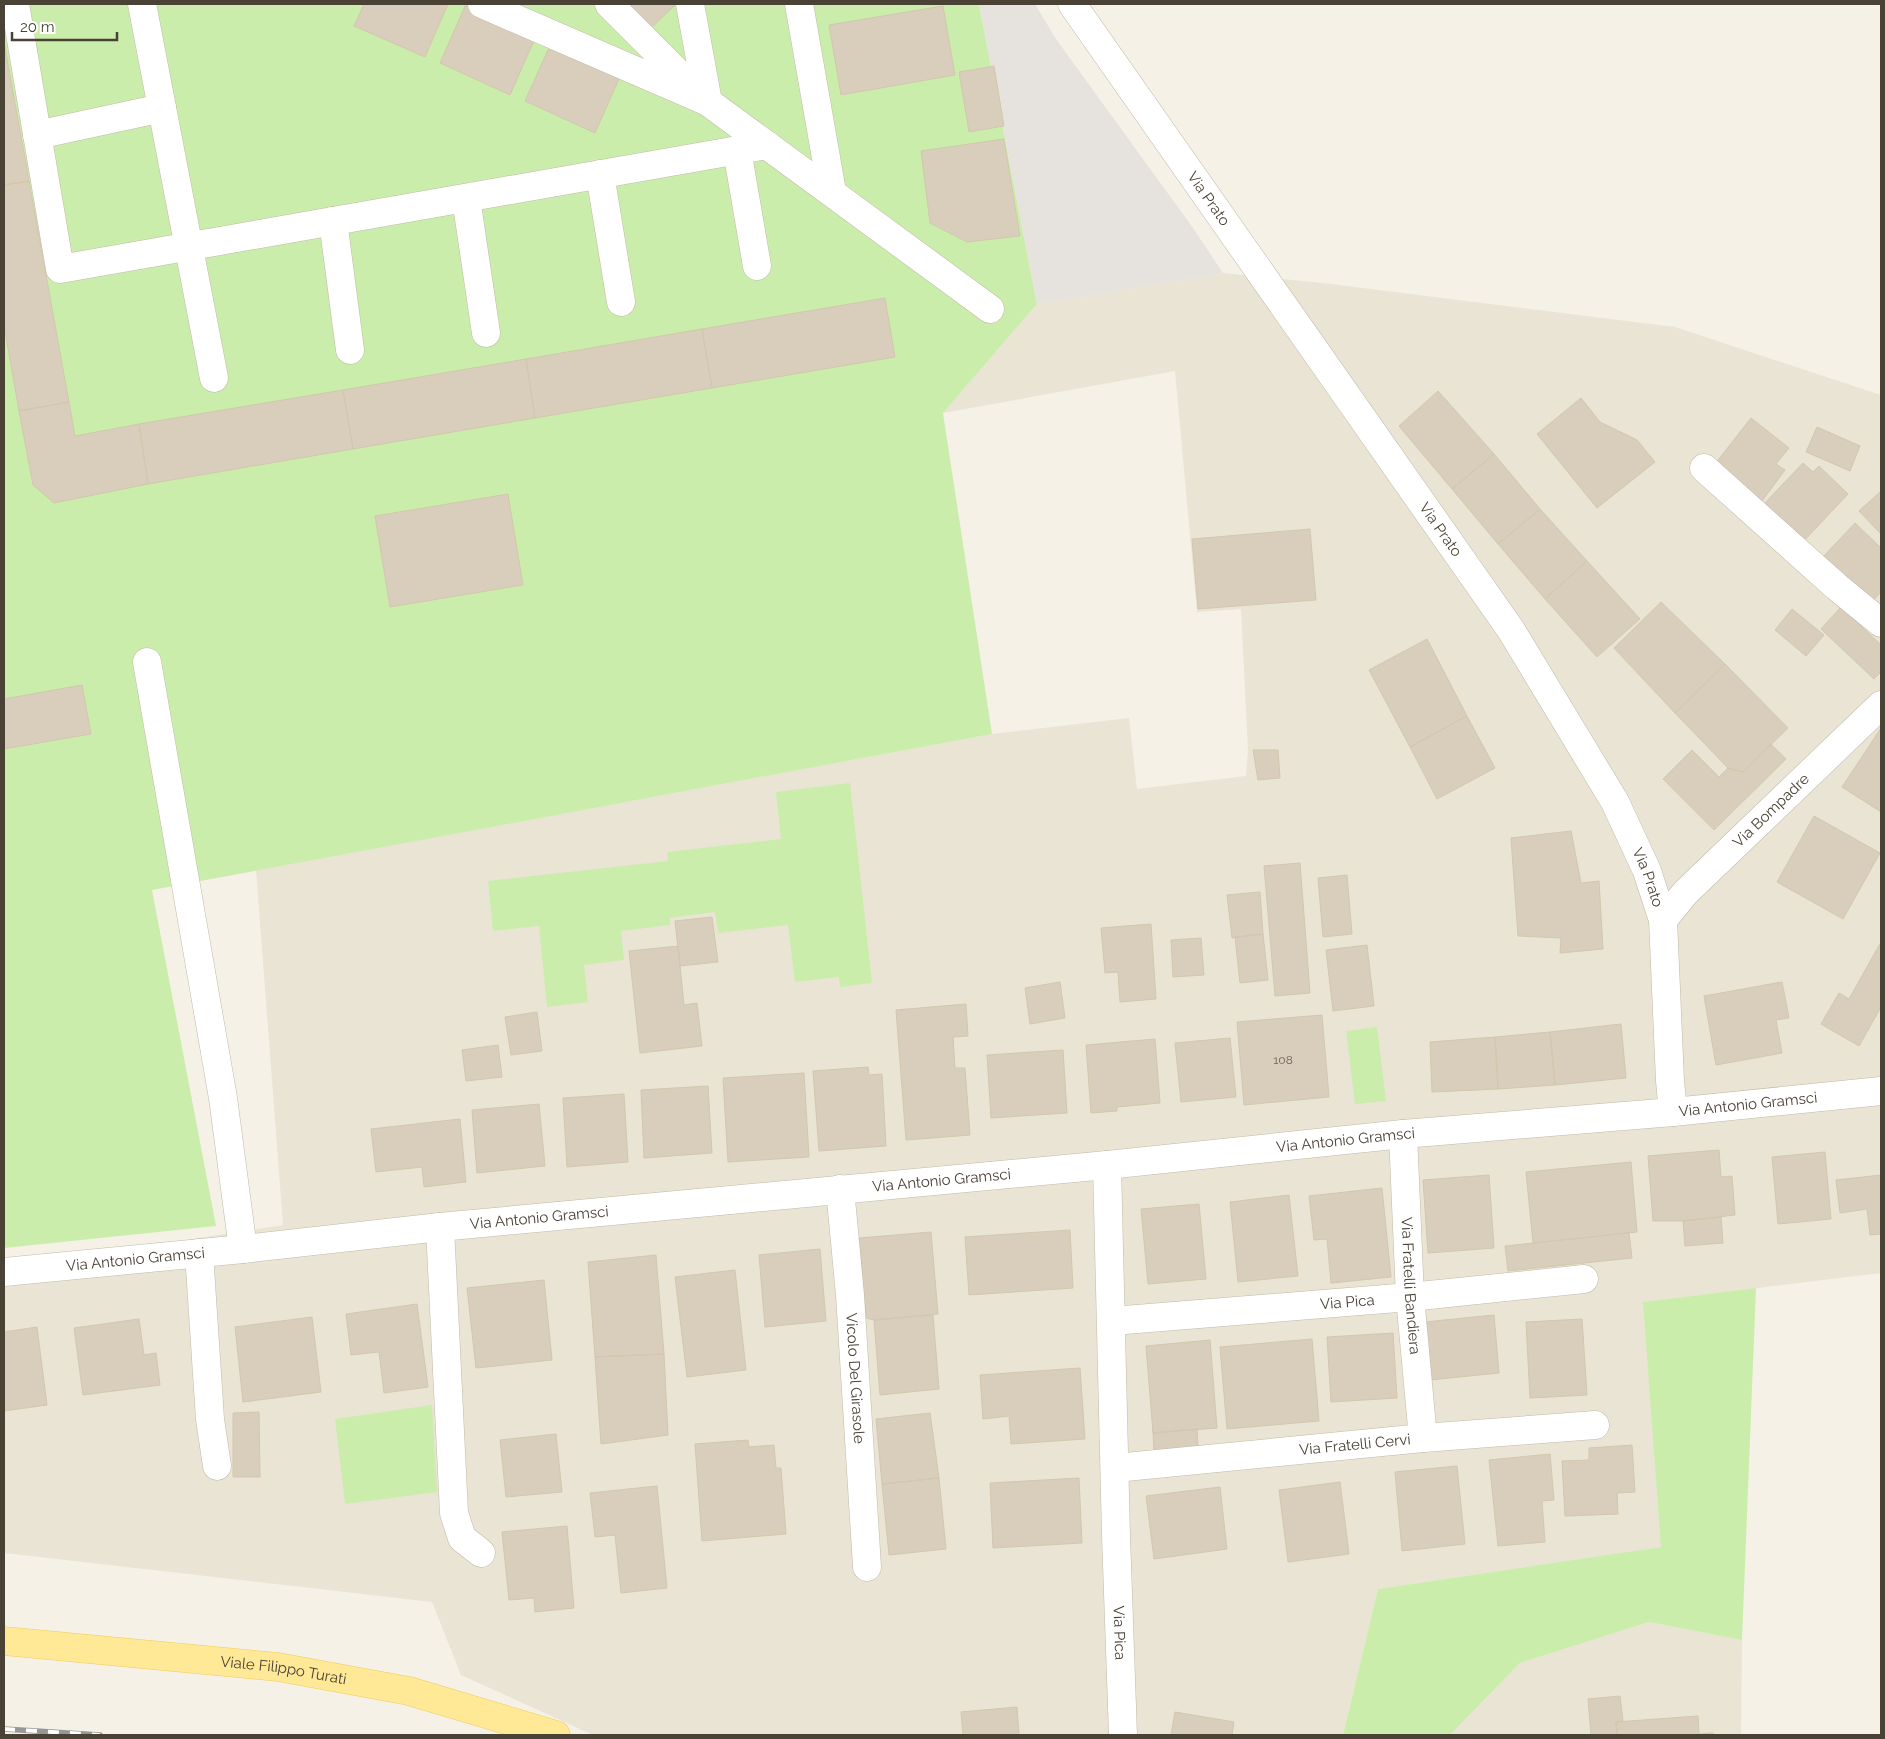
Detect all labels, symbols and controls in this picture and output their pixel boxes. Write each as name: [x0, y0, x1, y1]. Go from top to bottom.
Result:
scale bar: [12, 10, 118, 42]
text: 20 m: [20, 18, 55, 36]
street label: Via Prato: [1183, 168, 1234, 229]
street label: Via Prato: [1415, 499, 1466, 560]
street label: Via Bompadre: [1729, 770, 1813, 851]
street label: Via Prato: [1628, 845, 1667, 909]
house number: 108: [1273, 1053, 1293, 1067]
street label: Via Antonio Gramsci: [1678, 1088, 1818, 1120]
street label: Via Antonio Gramsci: [1275, 1124, 1415, 1156]
street label: Via Antonio Gramsci: [871, 1165, 1012, 1196]
street label: Via Antonio Gramsci: [469, 1202, 609, 1233]
street label: Via Fratelli Bandiera: [1398, 1217, 1424, 1355]
street label: Via Antonio Gramsci: [65, 1244, 206, 1275]
street label: Via Pica: [1319, 1291, 1375, 1313]
street label: Vicolo Del Girasole: [842, 1312, 868, 1444]
street label: Via Fratelli Cervi: [1298, 1430, 1411, 1459]
street label: Via Pica: [1109, 1605, 1129, 1660]
street label: Viale Filippo Turati: [220, 1653, 348, 1688]

